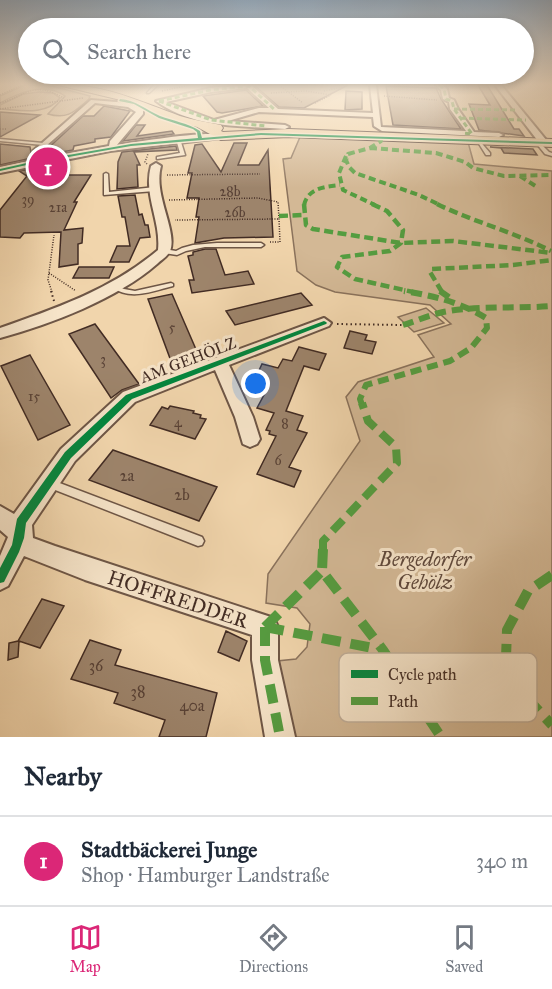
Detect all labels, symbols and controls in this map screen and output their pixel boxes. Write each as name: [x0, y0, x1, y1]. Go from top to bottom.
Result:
search box: [18, 18, 534, 84]
icon: search: [39, 35, 72, 68]
text: Search here: [87, 38, 191, 65]
pin: 1: [28, 144, 68, 190]
house number: 28b: [219, 183, 241, 200]
house number: 39: [21, 191, 35, 208]
house number: 21a: [49, 199, 67, 216]
house number: 26b: [225, 204, 246, 221]
house number: 5: [169, 319, 176, 336]
street label: AM GEHÖLZ: [136, 332, 239, 387]
house number: 3: [100, 351, 106, 368]
your location: [241, 369, 270, 398]
house number: 15: [28, 388, 40, 405]
house number: 4: [174, 414, 183, 431]
house number: 8: [281, 415, 289, 432]
house number: 6: [274, 452, 282, 469]
house number: 2a: [120, 466, 135, 485]
house number: 2b: [174, 485, 190, 504]
park label: Bergedorfer Gehölz: [378, 547, 473, 594]
street label: HOFFREDDER: [105, 565, 252, 633]
legend: [339, 653, 537, 722]
house number: 36: [89, 656, 104, 675]
text: Cycle path: [388, 665, 457, 684]
house number: 38: [131, 682, 145, 701]
text: Path: [388, 692, 418, 711]
house number: 40a: [180, 696, 205, 715]
text: Nearby: [24, 760, 102, 792]
text: Stadtbäckerei Junge: [81, 836, 257, 863]
text: 1: [40, 849, 47, 873]
text: 340 m: [476, 849, 528, 873]
text: Shop · Hamburger Landstraße: [81, 863, 330, 887]
tab: Map: [69, 921, 102, 976]
tab: Directions: [239, 921, 308, 976]
tab: Saved: [445, 921, 483, 976]

